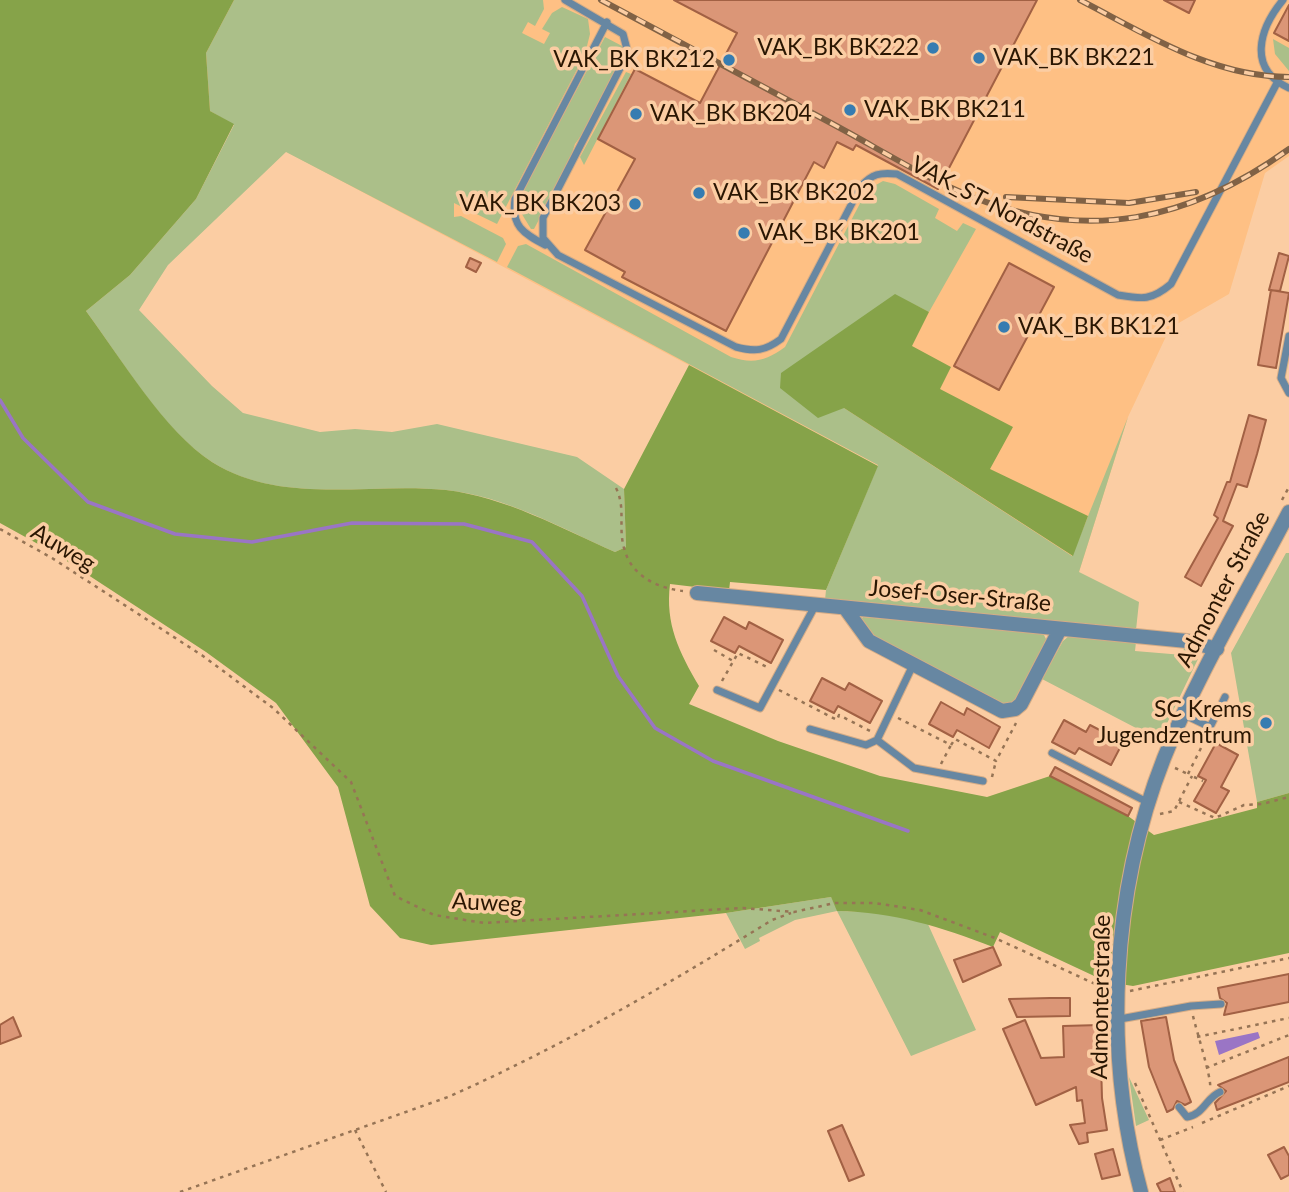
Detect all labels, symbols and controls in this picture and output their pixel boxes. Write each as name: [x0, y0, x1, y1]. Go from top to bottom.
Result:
place label: VAK_BK BK222: [757, 34, 919, 62]
marker: VAK_BK BK222: [925, 40, 941, 56]
place label: VAK_BK BK221: [993, 44, 1155, 72]
place label: VAK_BK BK212: [553, 46, 715, 74]
marker: VAK_BK BK221: [971, 50, 987, 66]
marker: VAK_BK BK212: [721, 52, 737, 68]
place label: VAK_BK BK211: [864, 96, 1026, 124]
place label: VAK_BK BK204: [650, 100, 812, 128]
marker: VAK_BK BK211: [842, 102, 858, 118]
marker: VAK_BK BK204: [628, 106, 644, 122]
street label: VAK_ST Nordstraße: [906, 150, 1098, 270]
place label: VAK_BK BK202: [713, 179, 875, 207]
marker: VAK_BK BK202: [691, 185, 707, 201]
place label: VAK_BK BK203: [459, 190, 621, 218]
marker: VAK_BK BK203: [627, 196, 643, 212]
place label: VAK_BK BK201: [758, 219, 920, 247]
marker: VAK_BK BK201: [736, 225, 752, 241]
place label: VAK_BK BK121: [1018, 313, 1180, 341]
marker: VAK_BK BK121: [996, 319, 1012, 335]
street label: Admonter Straße: [1170, 506, 1276, 672]
street label: Auweg: [26, 518, 100, 578]
street label: Josef-Oser-Straße: [868, 574, 1052, 618]
place label: SC Krems Jugendzentrum: [1097, 696, 1252, 750]
marker: SC Krems Jugendzentrum: [1258, 715, 1274, 731]
street label: Auweg: [451, 887, 523, 919]
street label: Admonterstraße: [1086, 914, 1116, 1080]

